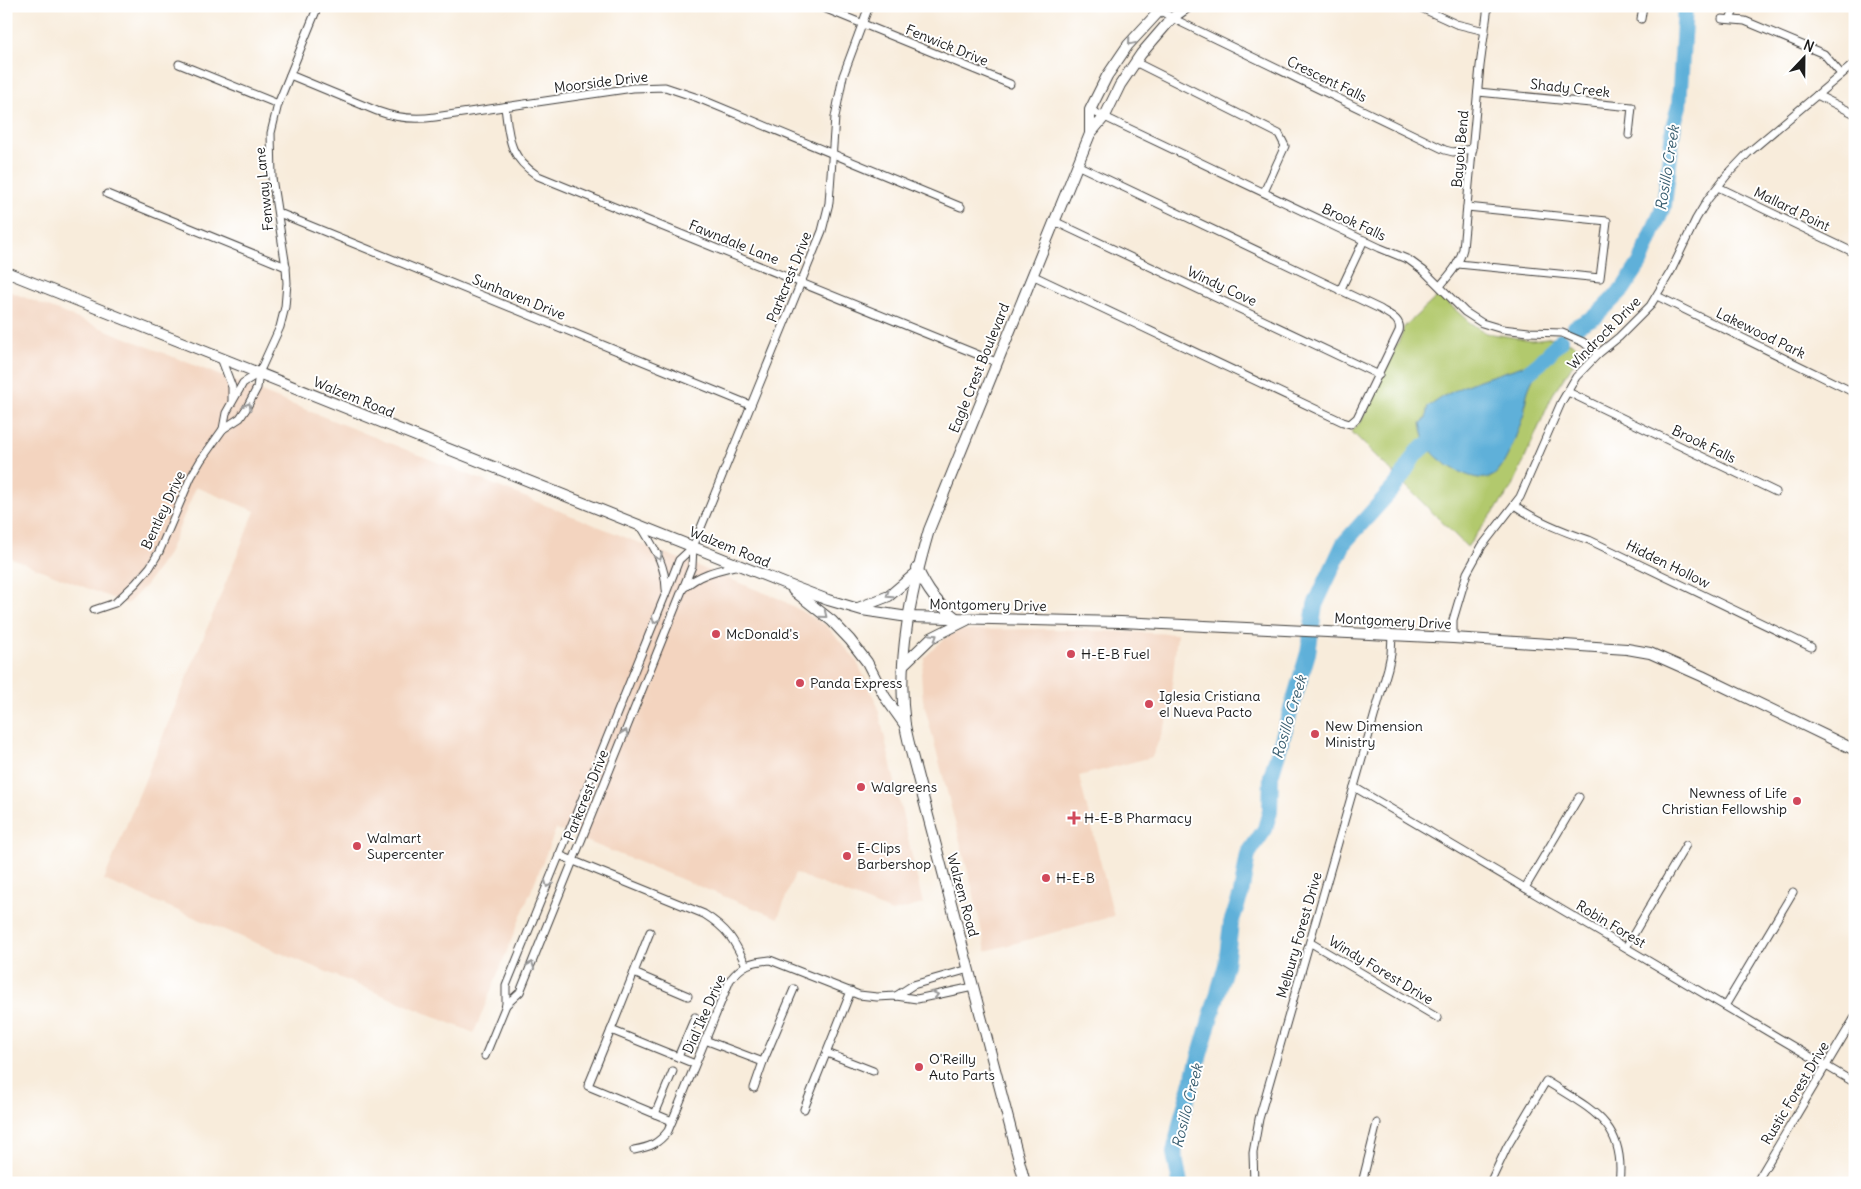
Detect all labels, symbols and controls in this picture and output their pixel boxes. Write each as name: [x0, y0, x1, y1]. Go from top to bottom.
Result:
street label: Fenwick Drive: [903, 20, 991, 70]
north arrow: [1778, 32, 1828, 82]
one-way arrow: [1128, 36, 1137, 45]
text: N: [1801, 36, 1817, 56]
street label: Crescent Falls: [1284, 52, 1370, 106]
street label: Moorside Drive: [553, 67, 649, 97]
street label: Shady Creek: [1529, 75, 1611, 101]
street label: Bayou Bend: [1448, 110, 1472, 188]
water label: Rosillo Creek: [1651, 123, 1683, 212]
street label: Fenway Lane: [251, 146, 277, 232]
street label: Mallard Point: [1751, 183, 1833, 235]
street label: Brook Falls: [1319, 199, 1389, 245]
street label: Fawndale Lane: [686, 216, 782, 268]
street label: Parkcrest Drive: [763, 229, 815, 325]
street label: Windy Cove: [1184, 262, 1260, 310]
street label: Sunhaven Drive: [470, 270, 568, 324]
street label: Windrock Drive: [1564, 293, 1644, 373]
street label: Eagle Crest Boulevard: [945, 300, 1013, 436]
street label: Lakewood Park: [1713, 304, 1809, 362]
street label: Walzem Road: [311, 373, 397, 421]
one-way arrow: [241, 402, 251, 411]
street label: Brook Falls: [1669, 421, 1739, 467]
street label: Bentley Drive: [137, 468, 189, 552]
street label: Walzem Road: [687, 523, 773, 571]
street label: Hidden Hollow: [1623, 536, 1713, 592]
one-way arrow: [653, 552, 663, 561]
one-way arrow: [885, 588, 894, 598]
street label: Montgomery Drive: [929, 595, 1047, 615]
one-way arrow: [819, 609, 828, 618]
street label: Montgomery Drive: [1334, 609, 1452, 633]
one-way arrow: [651, 615, 661, 624]
place label: McDonald's: [726, 625, 799, 643]
marker: McDonald's: [710, 628, 722, 640]
one-way arrow: [928, 634, 937, 644]
place label: H-E-B Fuel: [1081, 645, 1150, 663]
marker: H-E-B Fuel: [1065, 648, 1077, 660]
water label: Rosillo Creek: [1267, 672, 1311, 761]
place label: Panda Express: [810, 674, 902, 692]
marker: Panda Express: [794, 677, 806, 689]
place label: Iglesia Cristiana el Nueva Pacto: [1159, 687, 1260, 721]
marker: Iglesia Cristiana el Nueva Pacto: [1143, 698, 1155, 710]
place label: New Dimension Ministry: [1325, 717, 1423, 751]
marker: New Dimension Ministry: [1309, 728, 1321, 740]
one-way arrow: [618, 729, 629, 738]
street label: Parkcrest Drive: [560, 747, 612, 843]
place label: Walgreens: [871, 778, 937, 796]
marker: Walgreens: [855, 781, 867, 793]
place label: Newness of Life Christian Fellowship: [1662, 784, 1787, 818]
marker: Newness of Life Christian Fellowship: [1791, 795, 1803, 807]
place label: H-E-B Pharmacy: [1084, 809, 1192, 827]
marker: H-E-B Pharmacy: [1068, 812, 1080, 824]
place label: Walmart Supercenter: [367, 829, 445, 863]
place label: E-Clips Barbershop: [857, 839, 931, 873]
marker: Walmart Supercenter: [351, 840, 363, 852]
marker: E-Clips Barbershop: [841, 850, 853, 862]
street label: Walzem Road: [943, 851, 983, 939]
place label: H-E-B: [1056, 869, 1095, 887]
street label: Melbury Forest Drive: [1272, 870, 1326, 1000]
marker: H-E-B: [1040, 872, 1052, 884]
one-way arrow: [544, 879, 554, 888]
street label: Robin Forest: [1573, 896, 1649, 952]
street label: Windy Forest Drive: [1325, 932, 1437, 1008]
one-way arrow: [525, 961, 535, 970]
street label: Dial Ike Drive: [679, 972, 729, 1056]
one-way arrow: [930, 990, 939, 1001]
street label: Rustic Forest Drive: [1757, 1038, 1833, 1148]
place label: O'Reilly Auto Parts: [929, 1050, 995, 1084]
marker: O'Reilly Auto Parts: [913, 1061, 925, 1073]
water label: Rosillo Creek: [1167, 1061, 1207, 1150]

